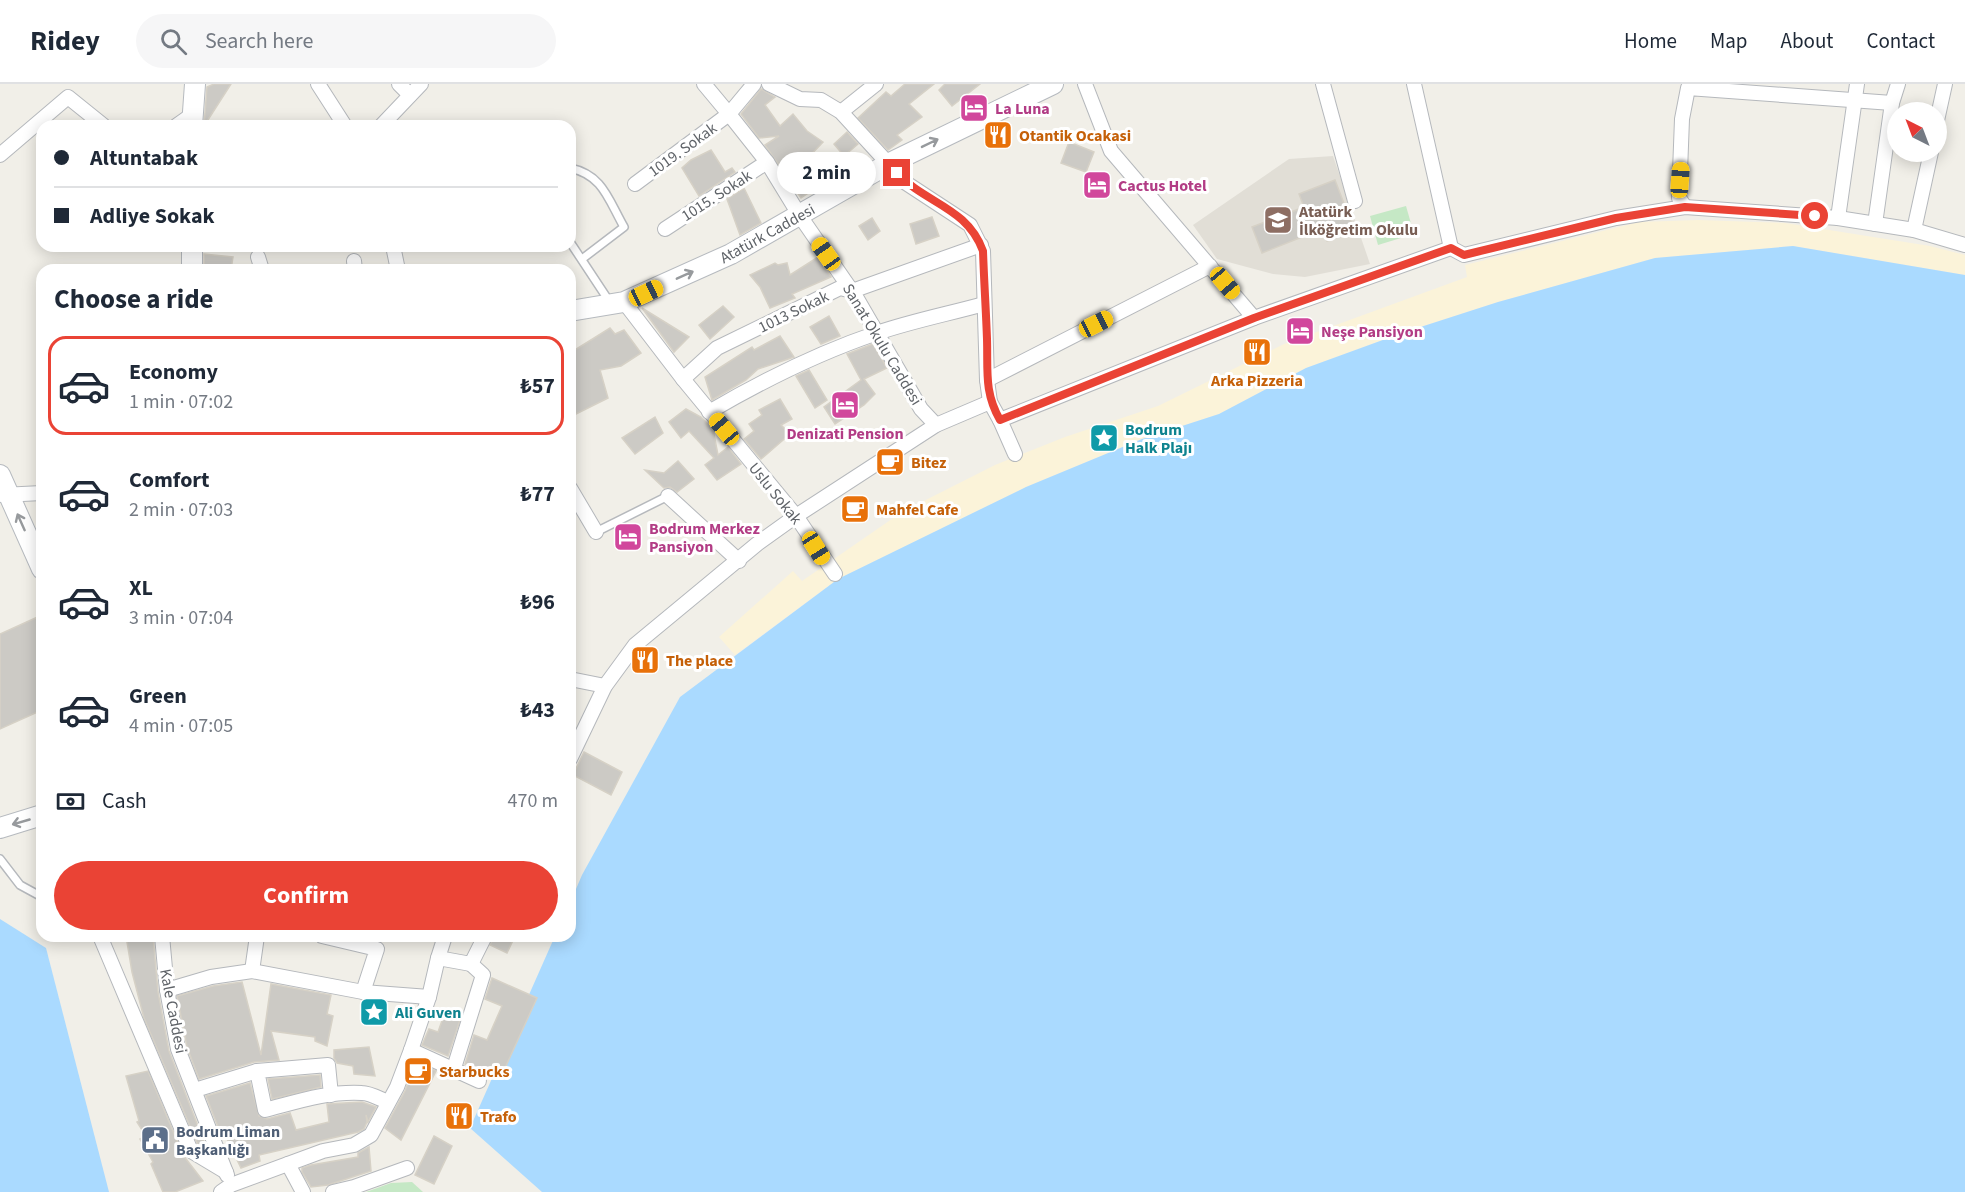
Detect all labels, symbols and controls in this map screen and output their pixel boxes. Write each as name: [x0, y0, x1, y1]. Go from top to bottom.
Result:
search box: [136, 14, 556, 68]
text: Ridey: [30, 21, 100, 61]
icon: search: [157, 25, 190, 58]
text: Search here: [205, 25, 313, 57]
text: Home: [1624, 26, 1677, 56]
text: Map: [1710, 26, 1748, 56]
text: About: [1781, 26, 1833, 56]
text: Contact: [1866, 26, 1935, 56]
hotel icon: La Luna: [958, 92, 990, 124]
place label: La Luna: [995, 98, 1050, 120]
north arrow: [1887, 102, 1947, 162]
map controls: [1887, 102, 1947, 162]
street label: 1019. Sokak: [644, 117, 721, 182]
restaurant icon: Otantik Ocakasi: [982, 119, 1014, 151]
place label: Otantik Ocakasi: [1019, 125, 1131, 147]
one-way arrow: [921, 137, 939, 149]
text: Altuntabak: [90, 142, 198, 174]
callout: 2 min: [777, 152, 876, 194]
text: 2 min: [802, 159, 851, 187]
route end: [883, 159, 910, 186]
car: [1670, 161, 1690, 199]
street label: 1015. Sokak: [677, 165, 756, 227]
hotel icon: Cactus Hotel: [1081, 169, 1113, 201]
place label: Cactus Hotel: [1118, 175, 1207, 197]
street label: Atatürk Caddesi: [716, 199, 819, 269]
text: Adliye Sokak: [90, 200, 215, 232]
place label: Atatürk İlköğretim Okulu: [1298, 201, 1418, 241]
route start: [1801, 202, 1828, 229]
school or university icon: Atatürk İlköğretim Okulu: [1262, 204, 1294, 236]
car: [808, 234, 844, 274]
car: [1207, 263, 1243, 303]
one-way arrow: [675, 269, 693, 280]
car: [626, 277, 666, 309]
text: Choose a ride: [54, 280, 214, 319]
street label: Sanat Okulu Caddesi: [837, 280, 927, 409]
street label: 1013 Sokak: [754, 285, 832, 338]
car: [1076, 308, 1116, 340]
hotel icon: Neşe Pansiyon: [1284, 315, 1316, 347]
place label: Neşe Pansiyon: [1321, 321, 1423, 343]
restaurant icon: Arka Pizzeria: [1241, 336, 1273, 368]
text: Economy: [129, 356, 218, 388]
icon: car: [57, 359, 111, 413]
text: ₺57: [520, 370, 555, 402]
place label: Arka Pizzeria: [1210, 370, 1303, 392]
text: 1 min · 07:02: [129, 388, 233, 416]
hotel icon: Denizati Pension: [829, 389, 861, 421]
car: [706, 409, 742, 449]
place label: Bodrum Halk Plajı: [1125, 419, 1192, 459]
place icon: Bodrum Halk Plajı: [1088, 422, 1120, 454]
place label: Denizati Pension: [786, 423, 904, 445]
cafe icon: Bitez: [874, 446, 906, 478]
place label: Bitez: [911, 452, 946, 474]
street label: Uslu Sokak: [743, 458, 807, 529]
text: Comfort: [129, 464, 210, 496]
icon: car: [57, 467, 111, 521]
text: ₺77: [520, 478, 555, 510]
cafe icon: Mahfel Cafe: [839, 493, 871, 525]
text: 2 min · 07:03: [129, 496, 233, 524]
place label: Mahfel Cafe: [876, 499, 958, 521]
one-way arrow: [14, 513, 26, 531]
place label: Bodrum Merkez Pansiyon: [649, 518, 760, 558]
hotel icon: Bodrum Merkez Pansiyon: [612, 521, 644, 553]
car: [799, 528, 833, 568]
text: XL: [129, 572, 153, 604]
icon: car: [57, 575, 111, 629]
text: ₺96: [520, 586, 555, 618]
text: 3 min · 07:04: [129, 604, 233, 632]
restaurant icon: The place: [629, 644, 661, 676]
place label: The place: [666, 650, 733, 672]
text: Green: [129, 680, 187, 712]
icon: car: [57, 683, 111, 737]
text: ₺43: [520, 694, 555, 726]
text: 4 min · 07:05: [129, 712, 233, 740]
icon: cash: [54, 785, 87, 818]
text: Cash: [102, 785, 147, 817]
text: 470 m: [508, 787, 558, 815]
one-way arrow: [12, 817, 31, 828]
button: Confirm: [54, 861, 558, 930]
street label: Kale Caddesi: [154, 967, 192, 1056]
place icon: Ali Guven: [358, 996, 390, 1028]
place label: Ali Guven: [394, 1002, 461, 1024]
cafe icon: Starbucks: [402, 1055, 434, 1087]
place label: Starbucks: [439, 1061, 510, 1083]
restaurant icon: Trafo: [443, 1100, 475, 1132]
place label: Trafo: [480, 1106, 517, 1128]
place label: Bodrum Liman Başkanlığı: [176, 1121, 280, 1161]
public building icon: Bodrum Liman Başkanlığı: [139, 1124, 171, 1156]

